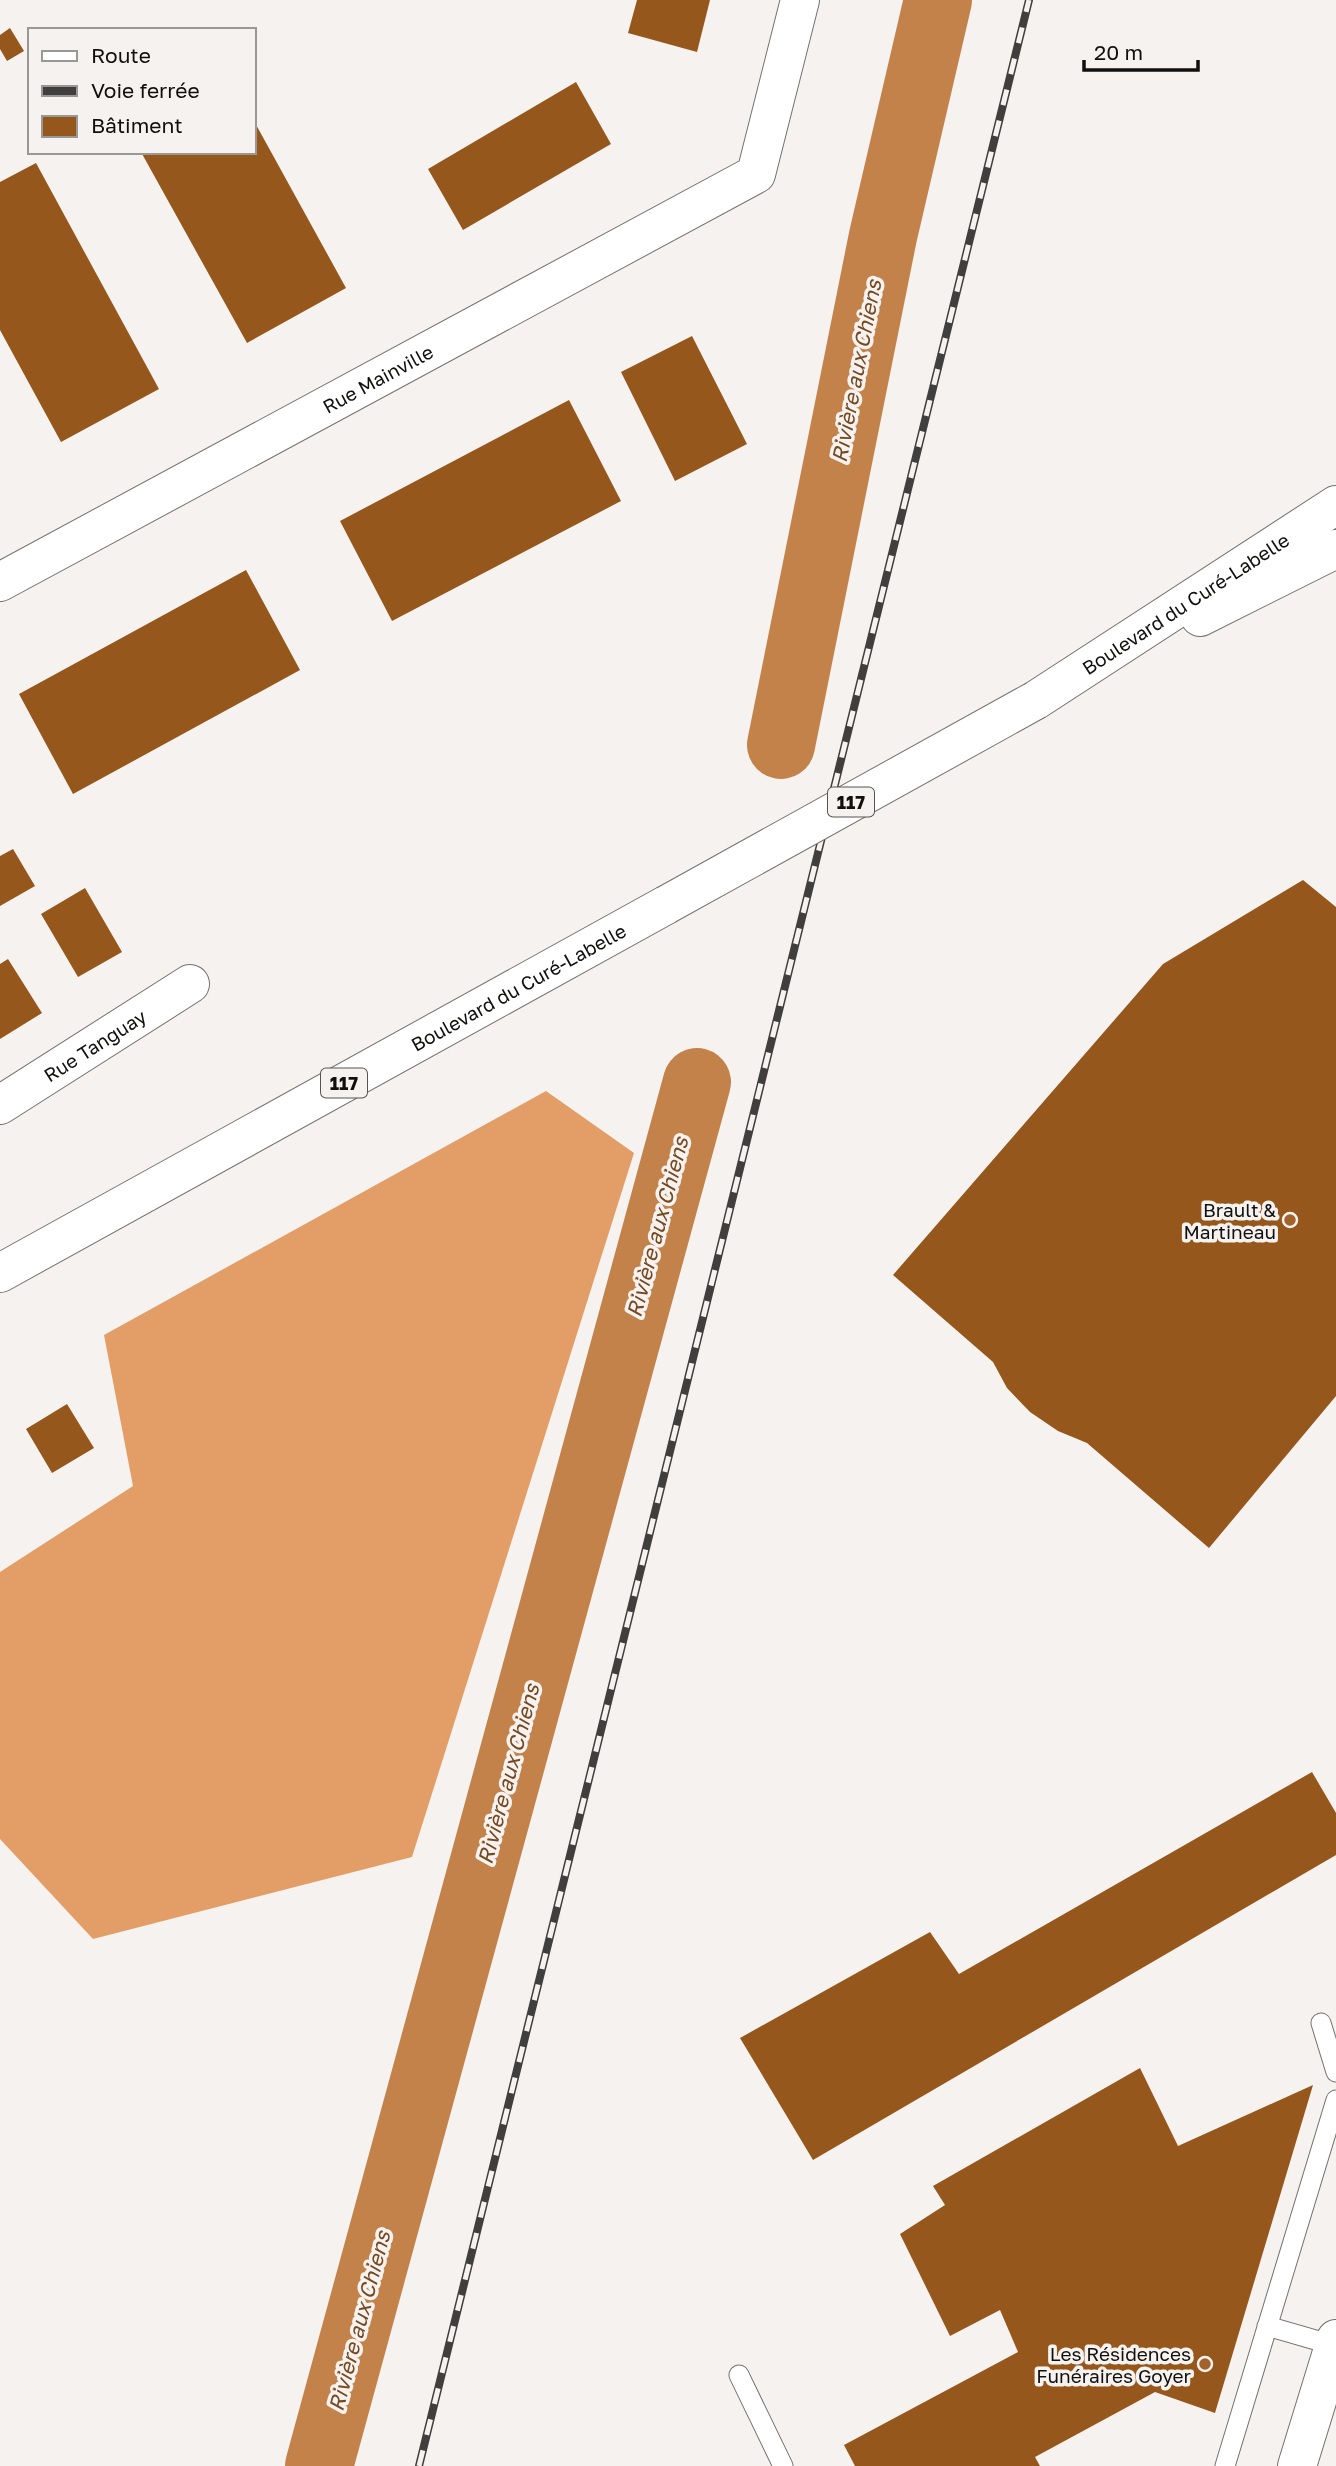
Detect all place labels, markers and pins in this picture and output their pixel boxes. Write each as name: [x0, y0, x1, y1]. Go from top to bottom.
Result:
place label: Brault & Martineau: [1184, 1198, 1276, 1243]
marker: Brault & Martineau: [1282, 1212, 1298, 1228]
place label: Les Résidences Funéraires Goyer: [1036, 2342, 1192, 2387]
marker: Les Résidences Funéraires Goyer: [1197, 2356, 1213, 2372]

